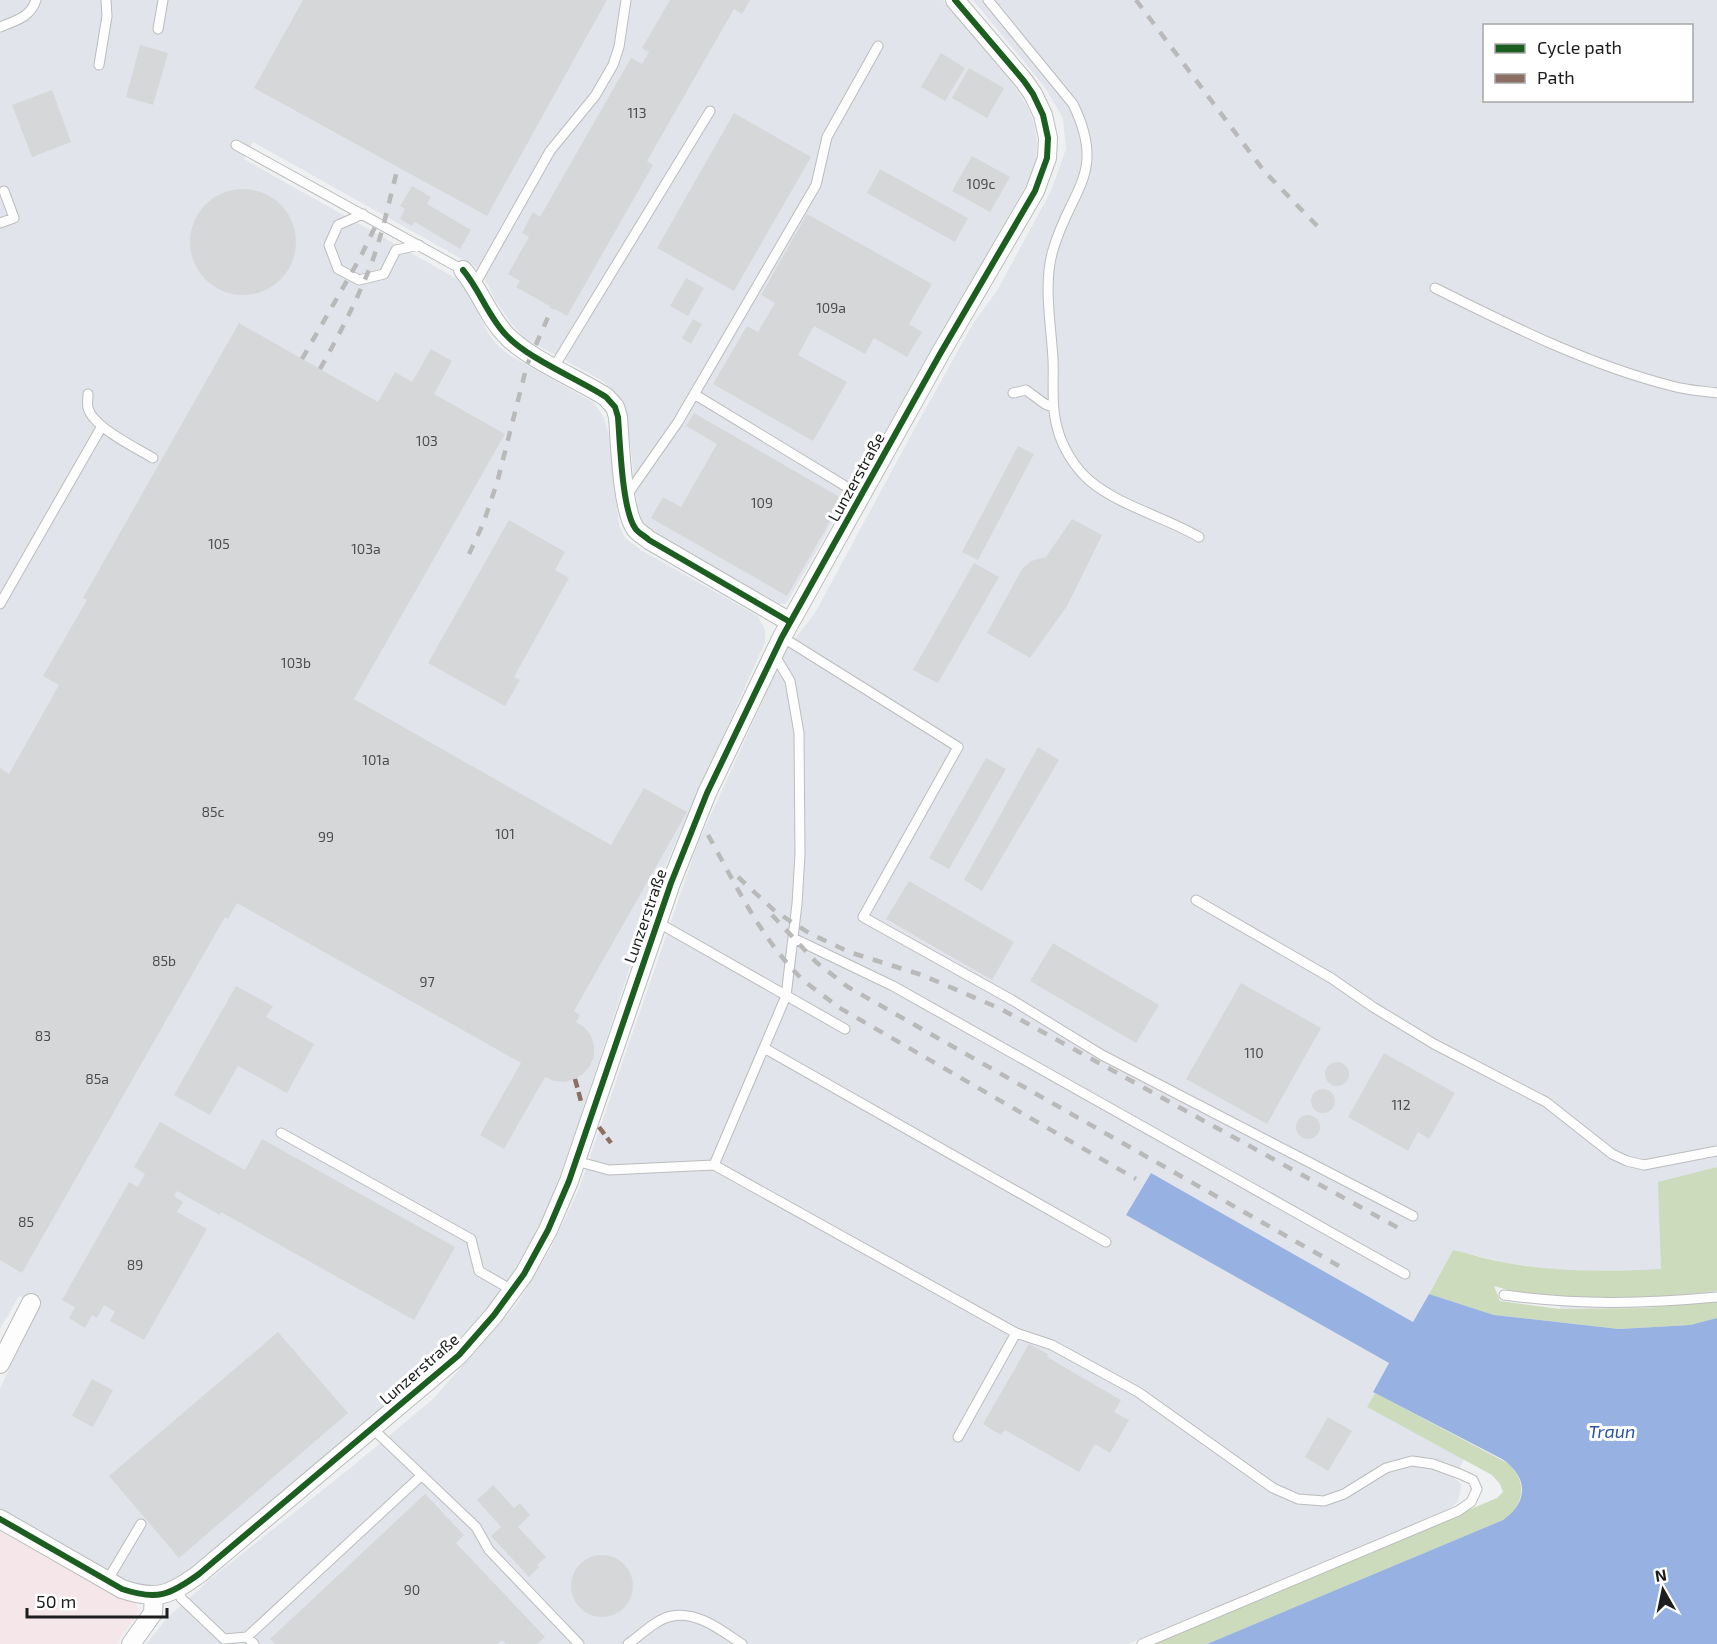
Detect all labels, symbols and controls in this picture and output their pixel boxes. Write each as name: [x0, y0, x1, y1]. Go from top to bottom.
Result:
legend: [1483, 24, 1693, 102]
text: Cycle path: [1537, 36, 1622, 58]
text: Path: [1537, 66, 1575, 88]
house number: 113: [628, 104, 646, 121]
house number: 109c: [967, 175, 996, 192]
house number: 109a: [816, 299, 846, 316]
street label: Lunzerstraße: [823, 429, 888, 524]
house number: 103: [416, 432, 438, 449]
house number: 109: [751, 494, 773, 511]
house number: 105: [208, 535, 230, 552]
house number: 103a: [351, 540, 381, 557]
house number: 103b: [281, 654, 311, 671]
house number: 101a: [362, 751, 390, 768]
house number: 85c: [202, 803, 225, 820]
house number: 101: [495, 825, 515, 842]
house number: 99: [318, 828, 334, 845]
street label: Lunzerstraße: [619, 866, 670, 966]
house number: 85b: [152, 952, 176, 969]
house number: 97: [419, 973, 435, 990]
house number: 83: [35, 1027, 51, 1044]
house number: 110: [1244, 1044, 1264, 1061]
house number: 85a: [85, 1070, 109, 1087]
house number: 112: [1391, 1096, 1411, 1113]
house number: 85: [18, 1213, 34, 1230]
house number: 89: [127, 1256, 143, 1273]
street label: Lunzerstraße: [375, 1329, 462, 1408]
water label: Traun: [1589, 1420, 1635, 1442]
north arrow: [1633, 1560, 1693, 1620]
text: N: [1653, 1564, 1668, 1585]
scale bar: [27, 1581, 166, 1619]
house number: 90: [404, 1581, 420, 1598]
text: 50 m: [36, 1590, 76, 1612]

